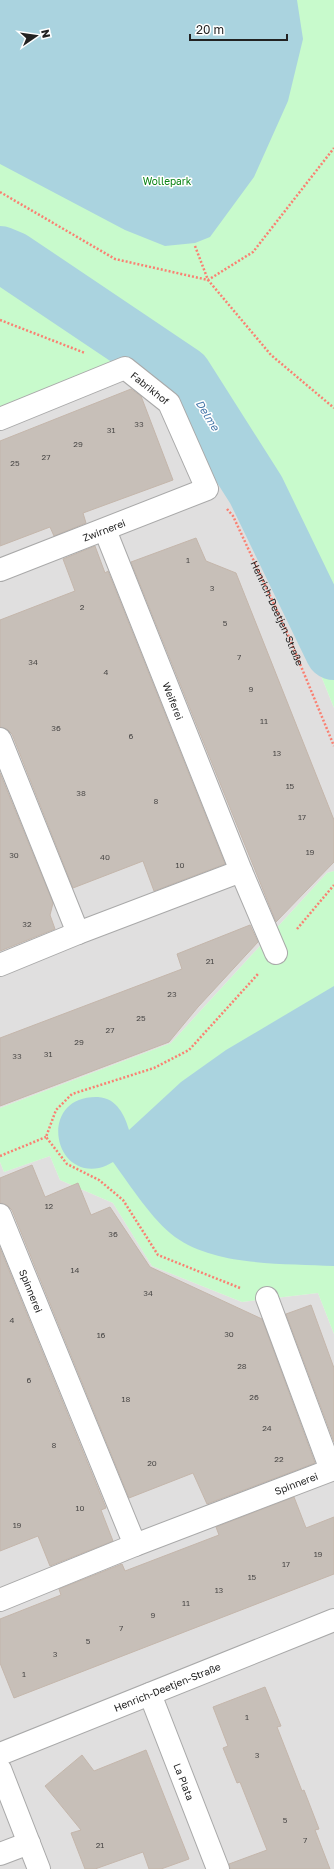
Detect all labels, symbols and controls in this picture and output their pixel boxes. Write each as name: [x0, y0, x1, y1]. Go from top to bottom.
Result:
north arrow: [16, 16, 56, 56]
scale bar: [190, 16, 287, 42]
text: 20 m: [196, 22, 224, 37]
text: N: [39, 28, 54, 39]
park label: Wollepark: [143, 175, 192, 187]
street label: Fabrikhof: [128, 369, 172, 407]
water label: Delme: [194, 397, 223, 434]
house number: 33: [134, 419, 144, 429]
house number: 31: [107, 425, 115, 435]
house number: 29: [73, 439, 83, 449]
house number: 27: [42, 452, 50, 462]
house number: 25: [10, 458, 20, 468]
street label: Zwirnerei: [81, 516, 127, 544]
house number: 1: [186, 555, 190, 565]
street label: Henrich-Deetjen-Straße: [249, 559, 306, 668]
house number: 3: [210, 583, 215, 593]
house number: 2: [80, 602, 85, 612]
house number: 5: [223, 618, 228, 628]
house number: 7: [237, 652, 241, 662]
house number: 34: [28, 657, 38, 667]
house number: 4: [104, 667, 109, 677]
street label: Weiferei: [160, 680, 186, 721]
house number: 9: [249, 684, 254, 694]
house number: 11: [260, 716, 268, 726]
house number: 36: [51, 723, 61, 733]
house number: 6: [129, 731, 134, 741]
house number: 13: [273, 748, 282, 758]
house number: 15: [286, 781, 295, 791]
house number: 38: [76, 788, 86, 798]
house number: 8: [154, 796, 159, 806]
house number: 17: [298, 812, 306, 822]
house number: 19: [306, 847, 315, 857]
house number: 30: [9, 850, 19, 860]
house number: 40: [100, 852, 110, 862]
house number: 10: [176, 860, 184, 870]
house number: 32: [22, 919, 32, 929]
house number: 21: [206, 956, 214, 966]
house number: 23: [167, 989, 177, 999]
house number: 25: [136, 1013, 146, 1023]
house number: 27: [106, 1025, 114, 1035]
house number: 29: [74, 1037, 84, 1047]
house number: 31: [44, 1049, 52, 1059]
house number: 33: [12, 1051, 22, 1061]
house number: 12: [45, 1201, 54, 1211]
house number: 36: [108, 1229, 118, 1239]
house number: 14: [71, 1265, 79, 1275]
street label: Spinnerei: [17, 1267, 45, 1314]
house number: 34: [143, 1288, 153, 1298]
house number: 4: [10, 1315, 15, 1325]
house number: 30: [224, 1329, 234, 1339]
house number: 16: [97, 1330, 106, 1340]
house number: 28: [237, 1361, 247, 1371]
house number: 6: [27, 1375, 32, 1385]
house number: 26: [249, 1392, 259, 1402]
house number: 18: [122, 1394, 130, 1404]
house number: 24: [262, 1423, 272, 1433]
house number: 8: [52, 1440, 57, 1450]
house number: 22: [274, 1454, 284, 1464]
house number: 20: [147, 1458, 157, 1468]
street label: Spinnerei: [273, 1470, 320, 1497]
house number: 10: [76, 1503, 84, 1513]
house number: 19: [13, 1520, 22, 1530]
house number: 19: [314, 1549, 323, 1559]
house number: 17: [282, 1559, 290, 1569]
house number: 15: [248, 1572, 257, 1582]
house number: 13: [215, 1585, 224, 1595]
house number: 11: [182, 1598, 190, 1608]
house number: 9: [151, 1610, 156, 1620]
house number: 7: [119, 1623, 123, 1633]
house number: 5: [86, 1636, 91, 1646]
house number: 3: [53, 1649, 58, 1659]
street label: Henrich-Deetjen-Straße: [112, 1660, 222, 1714]
house number: 1: [22, 1669, 26, 1679]
house number: 1: [245, 1712, 249, 1722]
house number: 3: [255, 1750, 260, 1760]
street label: La Plata: [171, 1761, 197, 1802]
house number: 5: [283, 1815, 288, 1825]
house number: 7: [303, 1835, 307, 1845]
house number: 21: [96, 1840, 104, 1850]

